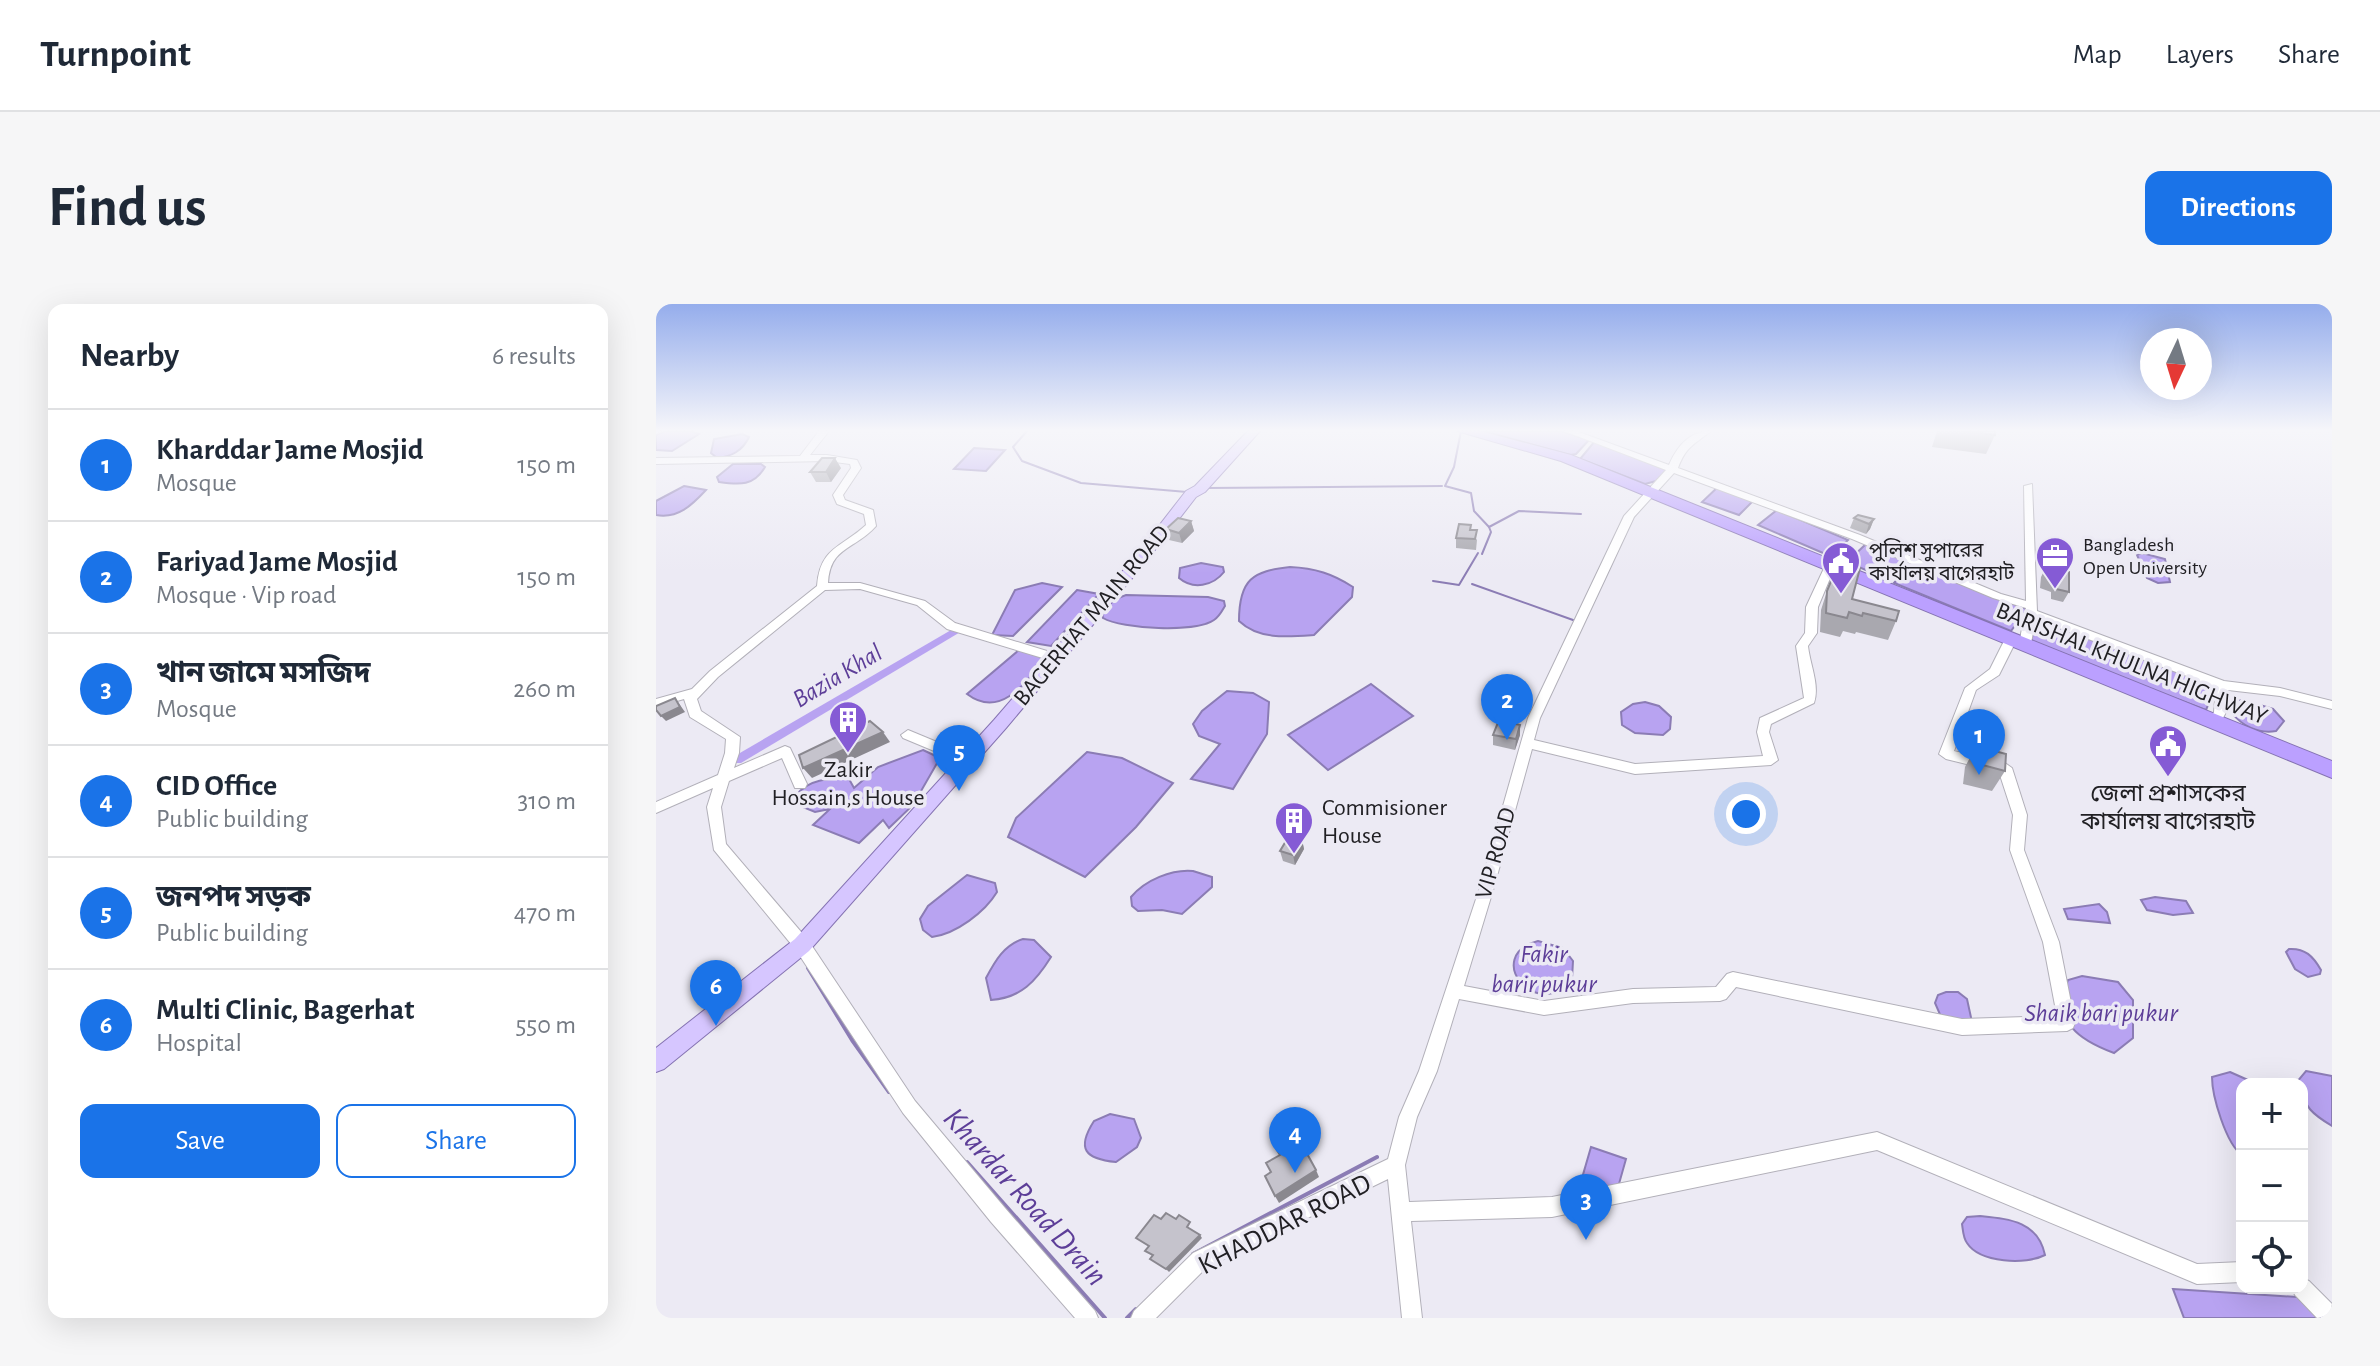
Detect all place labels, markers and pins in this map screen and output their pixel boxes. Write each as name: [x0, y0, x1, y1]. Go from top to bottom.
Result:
office icon: Bangladesh Open University: [2034, 535, 2076, 590]
place label: Bangladesh Open University: [2083, 535, 2207, 578]
place label: পুলিশ সুপারের কার্যালয় বাগেরহাট: [1868, 538, 2015, 584]
public building icon: পুলিশ সুপারের কার্যালয় বাগেরহাট: [1820, 540, 1862, 595]
pin: 2: [1481, 674, 1533, 740]
building icon: Zakir Hossain,s House: [827, 699, 869, 754]
pin: 1: [1953, 709, 2005, 775]
public building icon: জেলা প্রশাসকের কার্যালয় বাগেরহাট: [2147, 723, 2189, 778]
pin: 5: [933, 725, 985, 791]
place label: Zakir Hossain,s House: [772, 758, 925, 810]
place label: জেলা প্রশাসকের কার্যালয় বাগেরহাট: [2080, 782, 2256, 834]
place label: Commisioner House: [1322, 796, 1447, 848]
building icon: Commisioner House: [1273, 800, 1315, 855]
pin: 6: [690, 960, 742, 1026]
pin: 4: [1269, 1107, 1321, 1173]
pin: 3: [1560, 1174, 1612, 1240]

